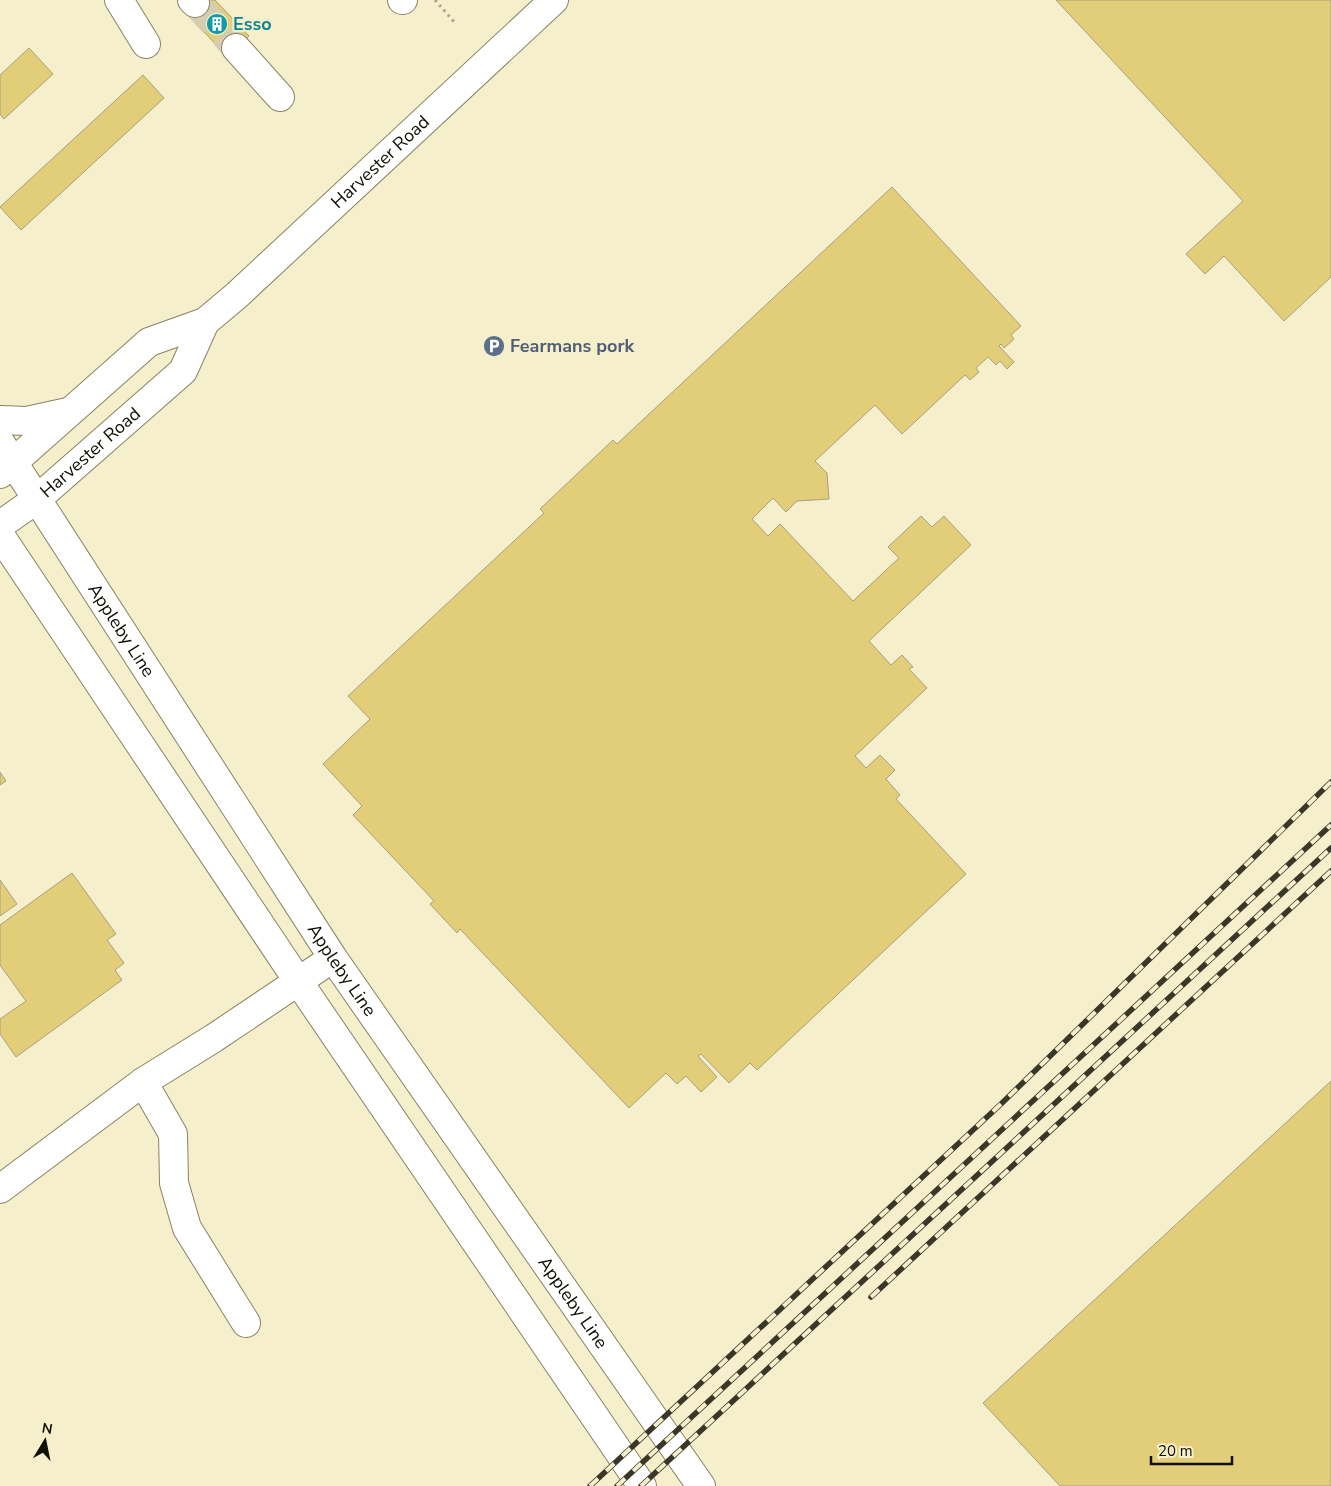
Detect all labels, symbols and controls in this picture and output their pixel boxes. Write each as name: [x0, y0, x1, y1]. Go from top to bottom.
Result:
building icon: Esso: [205, 12, 229, 36]
place label: Esso: [233, 12, 272, 36]
street label: Harvester Road: [326, 110, 435, 214]
parking icon: Fearmans pork: [482, 334, 506, 358]
place label: Fearmans pork: [510, 334, 634, 358]
street label: Harvester Road: [35, 402, 146, 503]
street label: Appleby Line: [82, 579, 161, 682]
street label: Appleby Line: [302, 919, 382, 1021]
street label: Appleby Line: [533, 1252, 614, 1353]
north arrow: [20, 1416, 70, 1466]
text: N: [40, 1418, 54, 1439]
scale bar: [1151, 1434, 1232, 1466]
text: 20 m: [1158, 1441, 1193, 1461]

